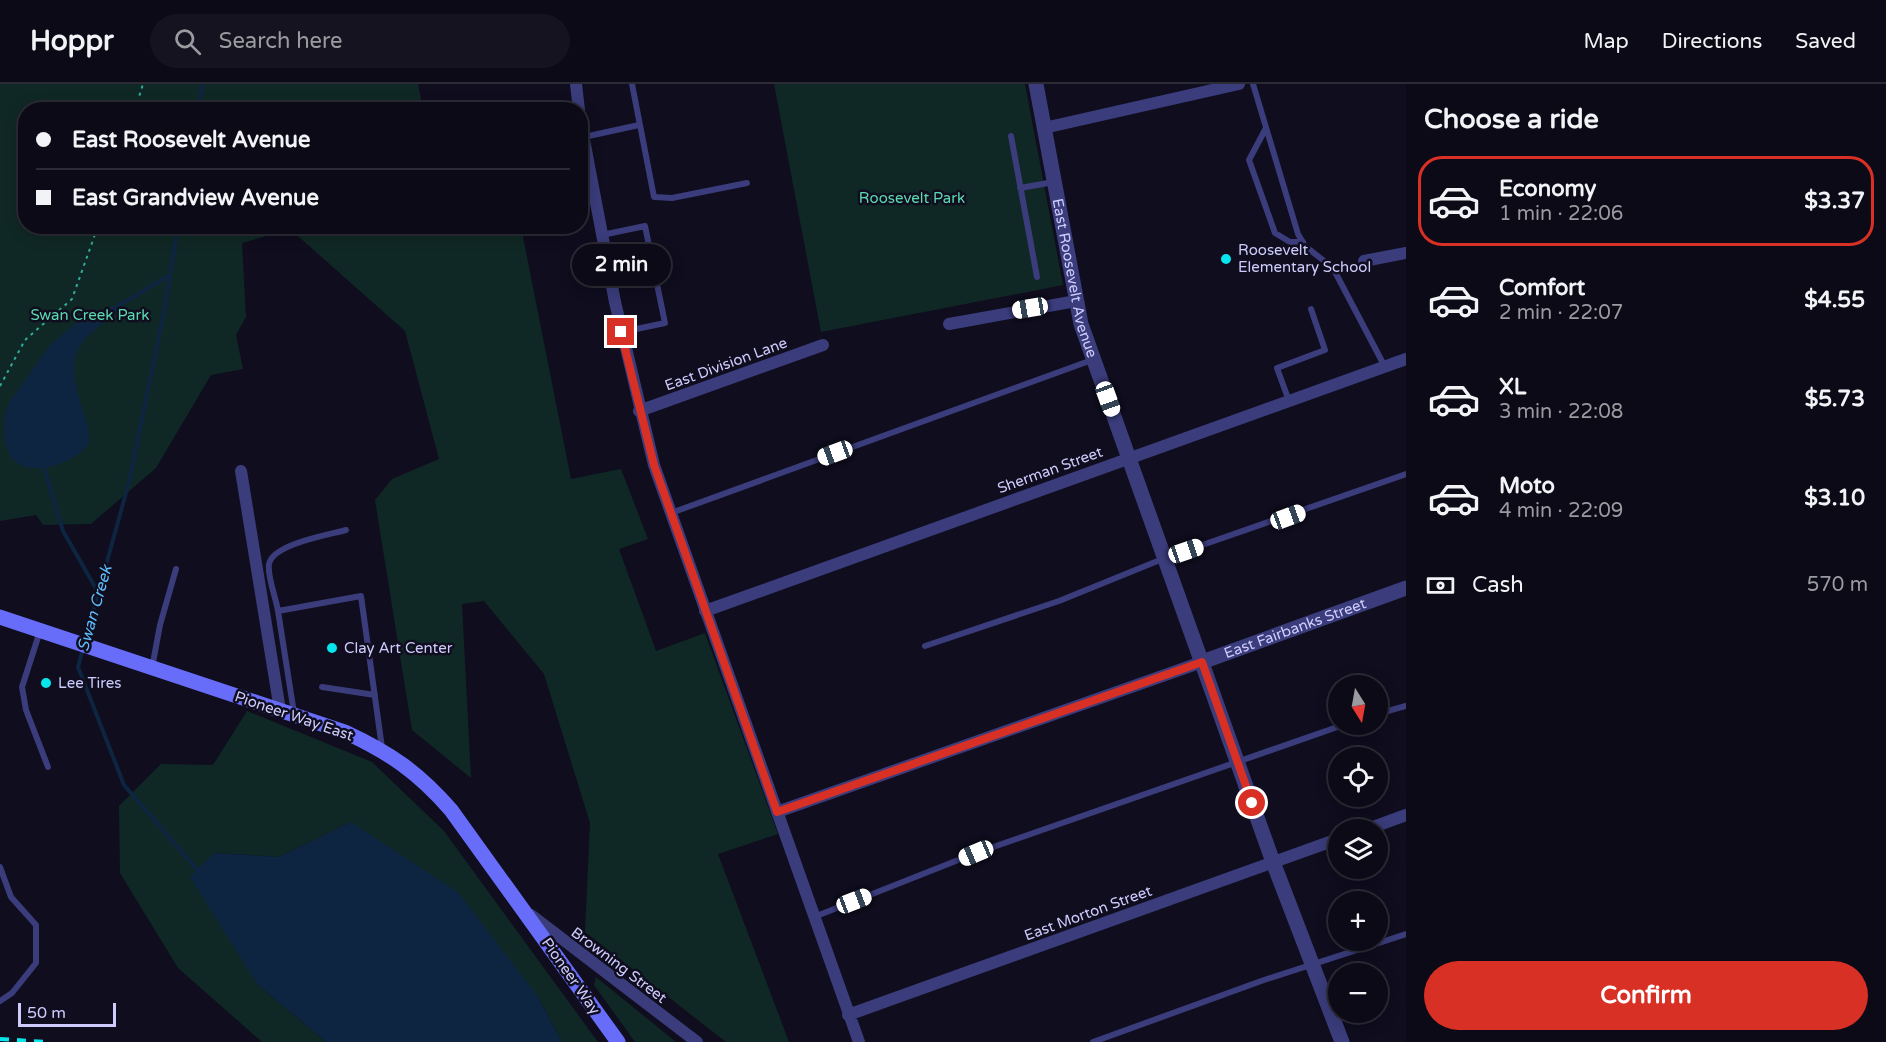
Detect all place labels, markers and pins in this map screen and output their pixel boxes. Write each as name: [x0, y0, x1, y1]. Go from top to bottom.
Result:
place label: Roosevelt Elementary School: [1238, 241, 1371, 276]
marker: Roosevelt Elementary School: [1219, 252, 1233, 266]
place label: Clay Art Center: [344, 639, 453, 657]
marker: Clay Art Center: [325, 641, 339, 655]
place label: Lee Tires: [58, 674, 121, 692]
marker: Lee Tires: [39, 676, 53, 690]

